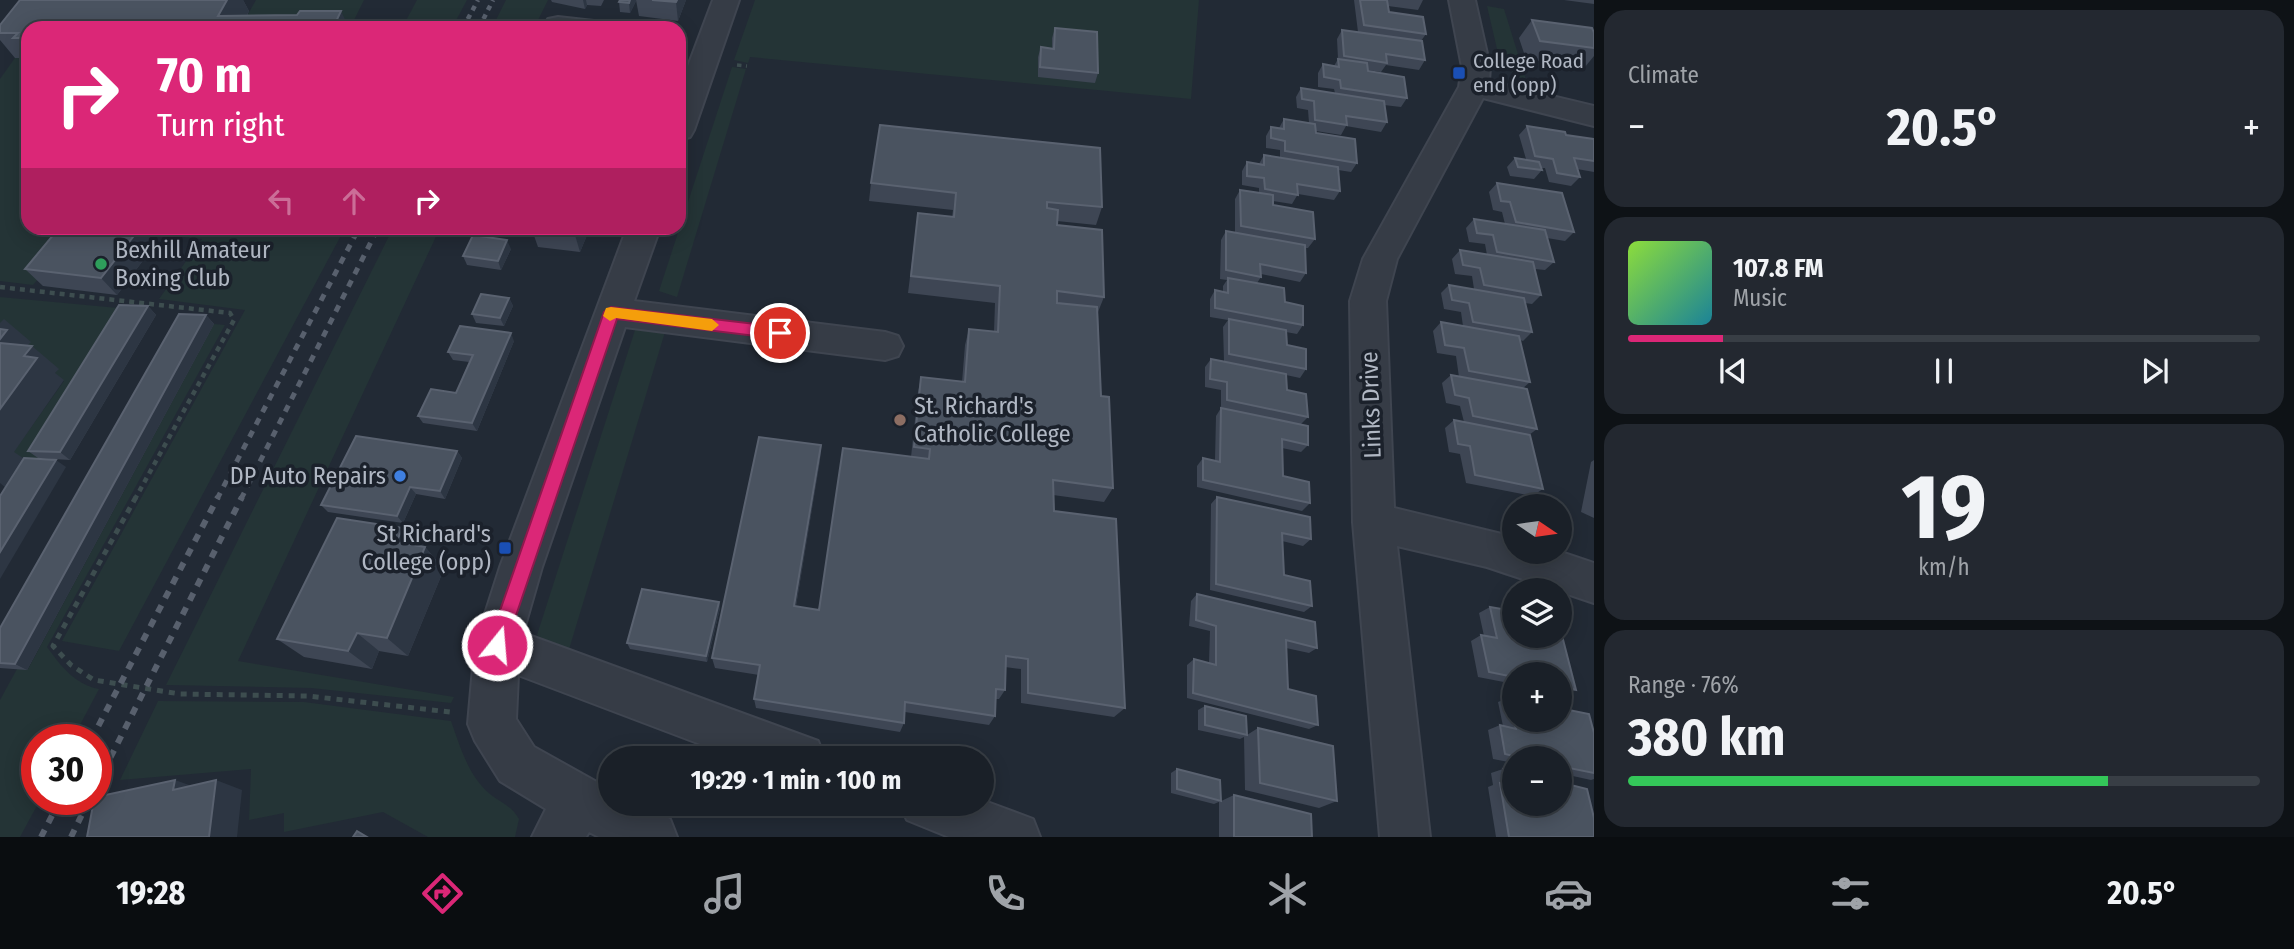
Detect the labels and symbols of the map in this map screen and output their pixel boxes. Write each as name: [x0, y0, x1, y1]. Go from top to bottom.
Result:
place label: College Road end (opp): [1473, 48, 1584, 98]
marker: College Road end (opp): [1451, 65, 1467, 81]
place label: Bexhill Amateur Boxing Club: [115, 236, 271, 292]
marker: Bexhill Amateur Boxing Club: [93, 256, 109, 272]
pin: [750, 303, 810, 363]
street label: Links Drive: [1355, 351, 1387, 459]
place label: St. Richard's Catholic College: [914, 392, 1071, 448]
marker: St. Richard's Catholic College: [892, 412, 908, 428]
place label: DP Auto Repairs: [230, 462, 386, 490]
marker: DP Auto Repairs: [392, 468, 408, 484]
north arrow: [1502, 494, 1572, 564]
place label: St Richard's College (opp): [362, 520, 491, 576]
marker: St Richard's College (opp): [497, 540, 513, 556]
position arrow: [460, 608, 534, 682]
speed limit sign: 30: [21, 724, 112, 815]

